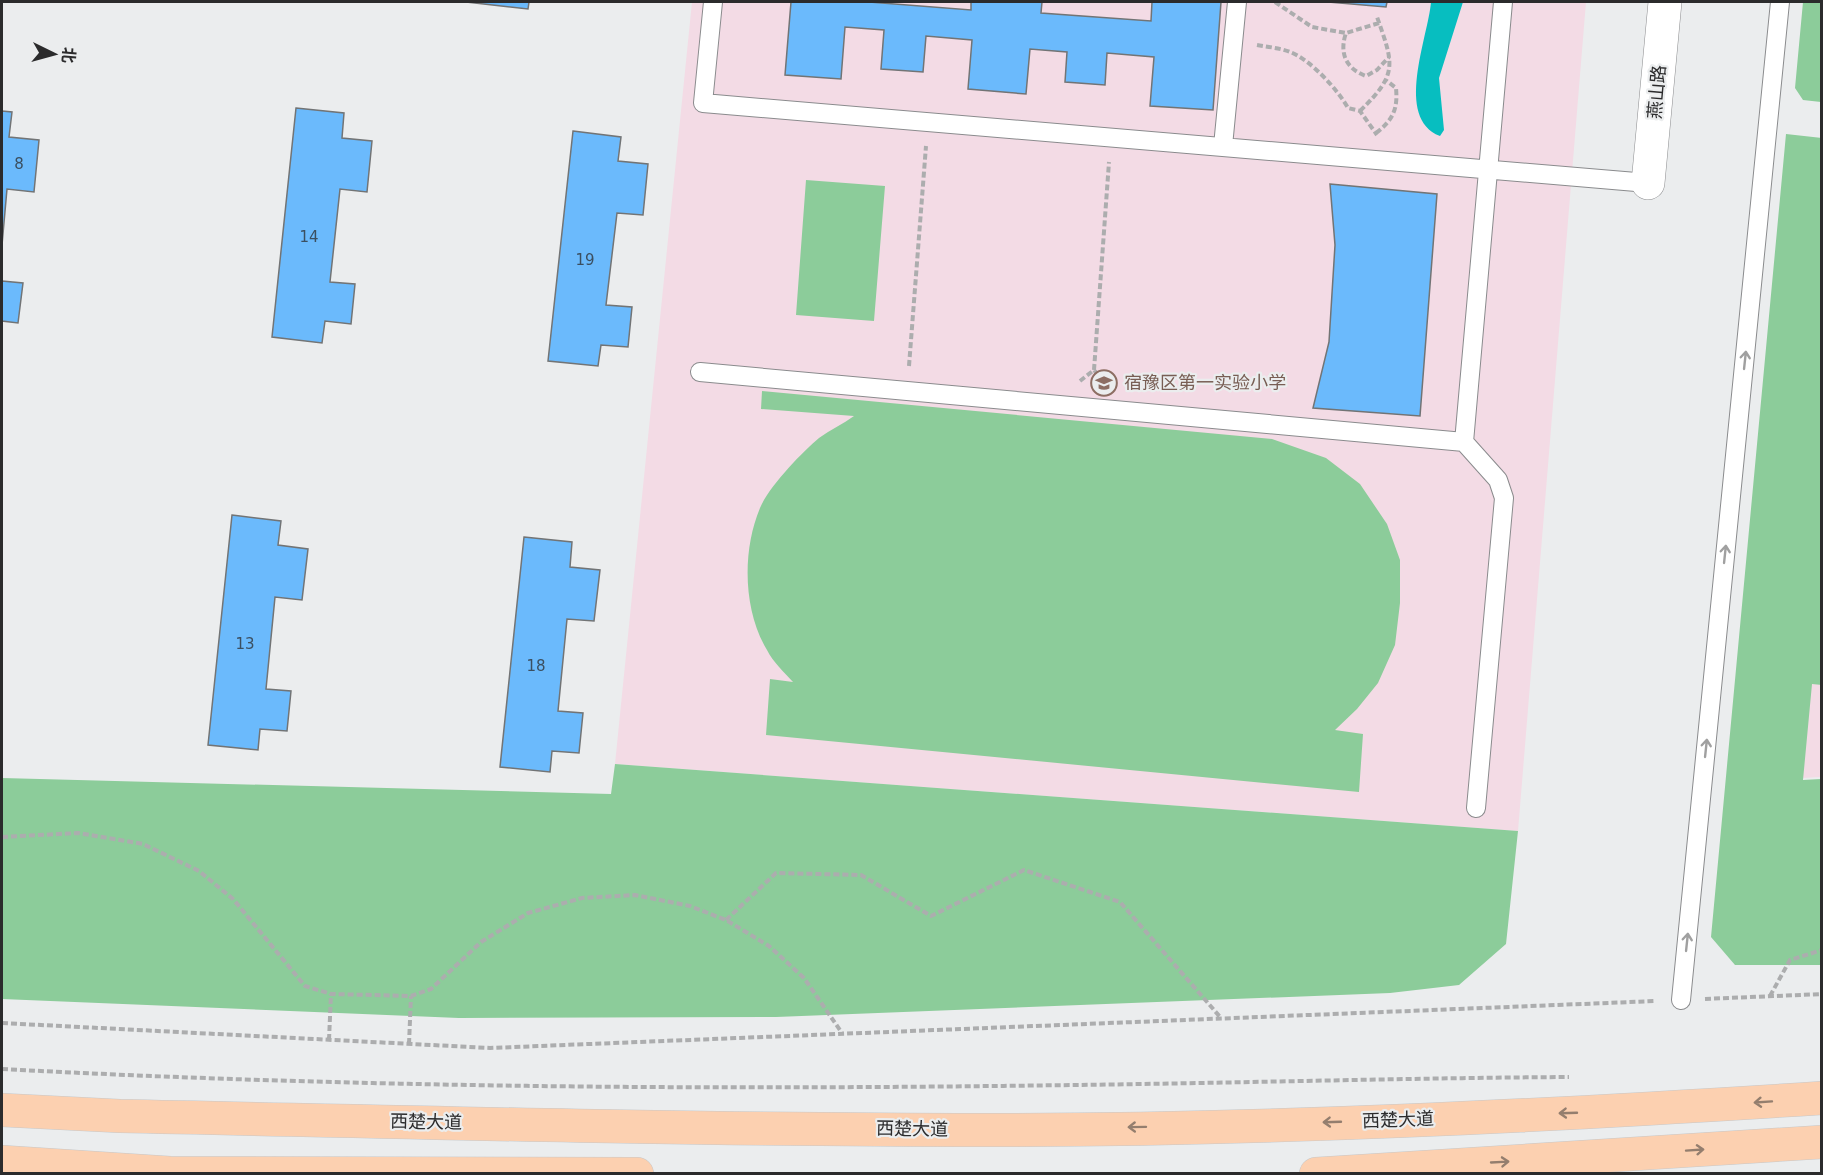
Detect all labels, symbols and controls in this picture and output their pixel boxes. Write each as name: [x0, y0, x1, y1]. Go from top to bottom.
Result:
north arrow: [24, 24, 84, 84]
text: 北: [58, 46, 79, 64]
street label: 燕山路: [1644, 64, 1669, 120]
house number: 8: [14, 155, 24, 173]
house number: 14: [299, 228, 319, 246]
house number: 19: [575, 251, 595, 269]
one-way arrow: [1740, 350, 1751, 370]
school or university icon: 宿豫区第一实验小学: [1089, 368, 1119, 398]
place label: 宿豫区第一实验小学: [1124, 372, 1286, 393]
one-way arrow: [1720, 544, 1731, 564]
house number: 13: [235, 635, 255, 653]
house number: 18: [526, 657, 546, 675]
one-way arrow: [1701, 738, 1712, 758]
one-way arrow: [1682, 933, 1693, 952]
one-way arrow: [1754, 1096, 1774, 1107]
one-way arrow: [1559, 1107, 1579, 1118]
street label: 西楚大道: [1362, 1108, 1434, 1131]
street label: 西楚大道: [390, 1110, 462, 1133]
street label: 西楚大道: [876, 1117, 948, 1140]
one-way arrow: [1322, 1117, 1342, 1128]
one-way arrow: [1127, 1121, 1147, 1133]
one-way arrow: [1684, 1144, 1704, 1155]
one-way arrow: [1489, 1157, 1509, 1168]

